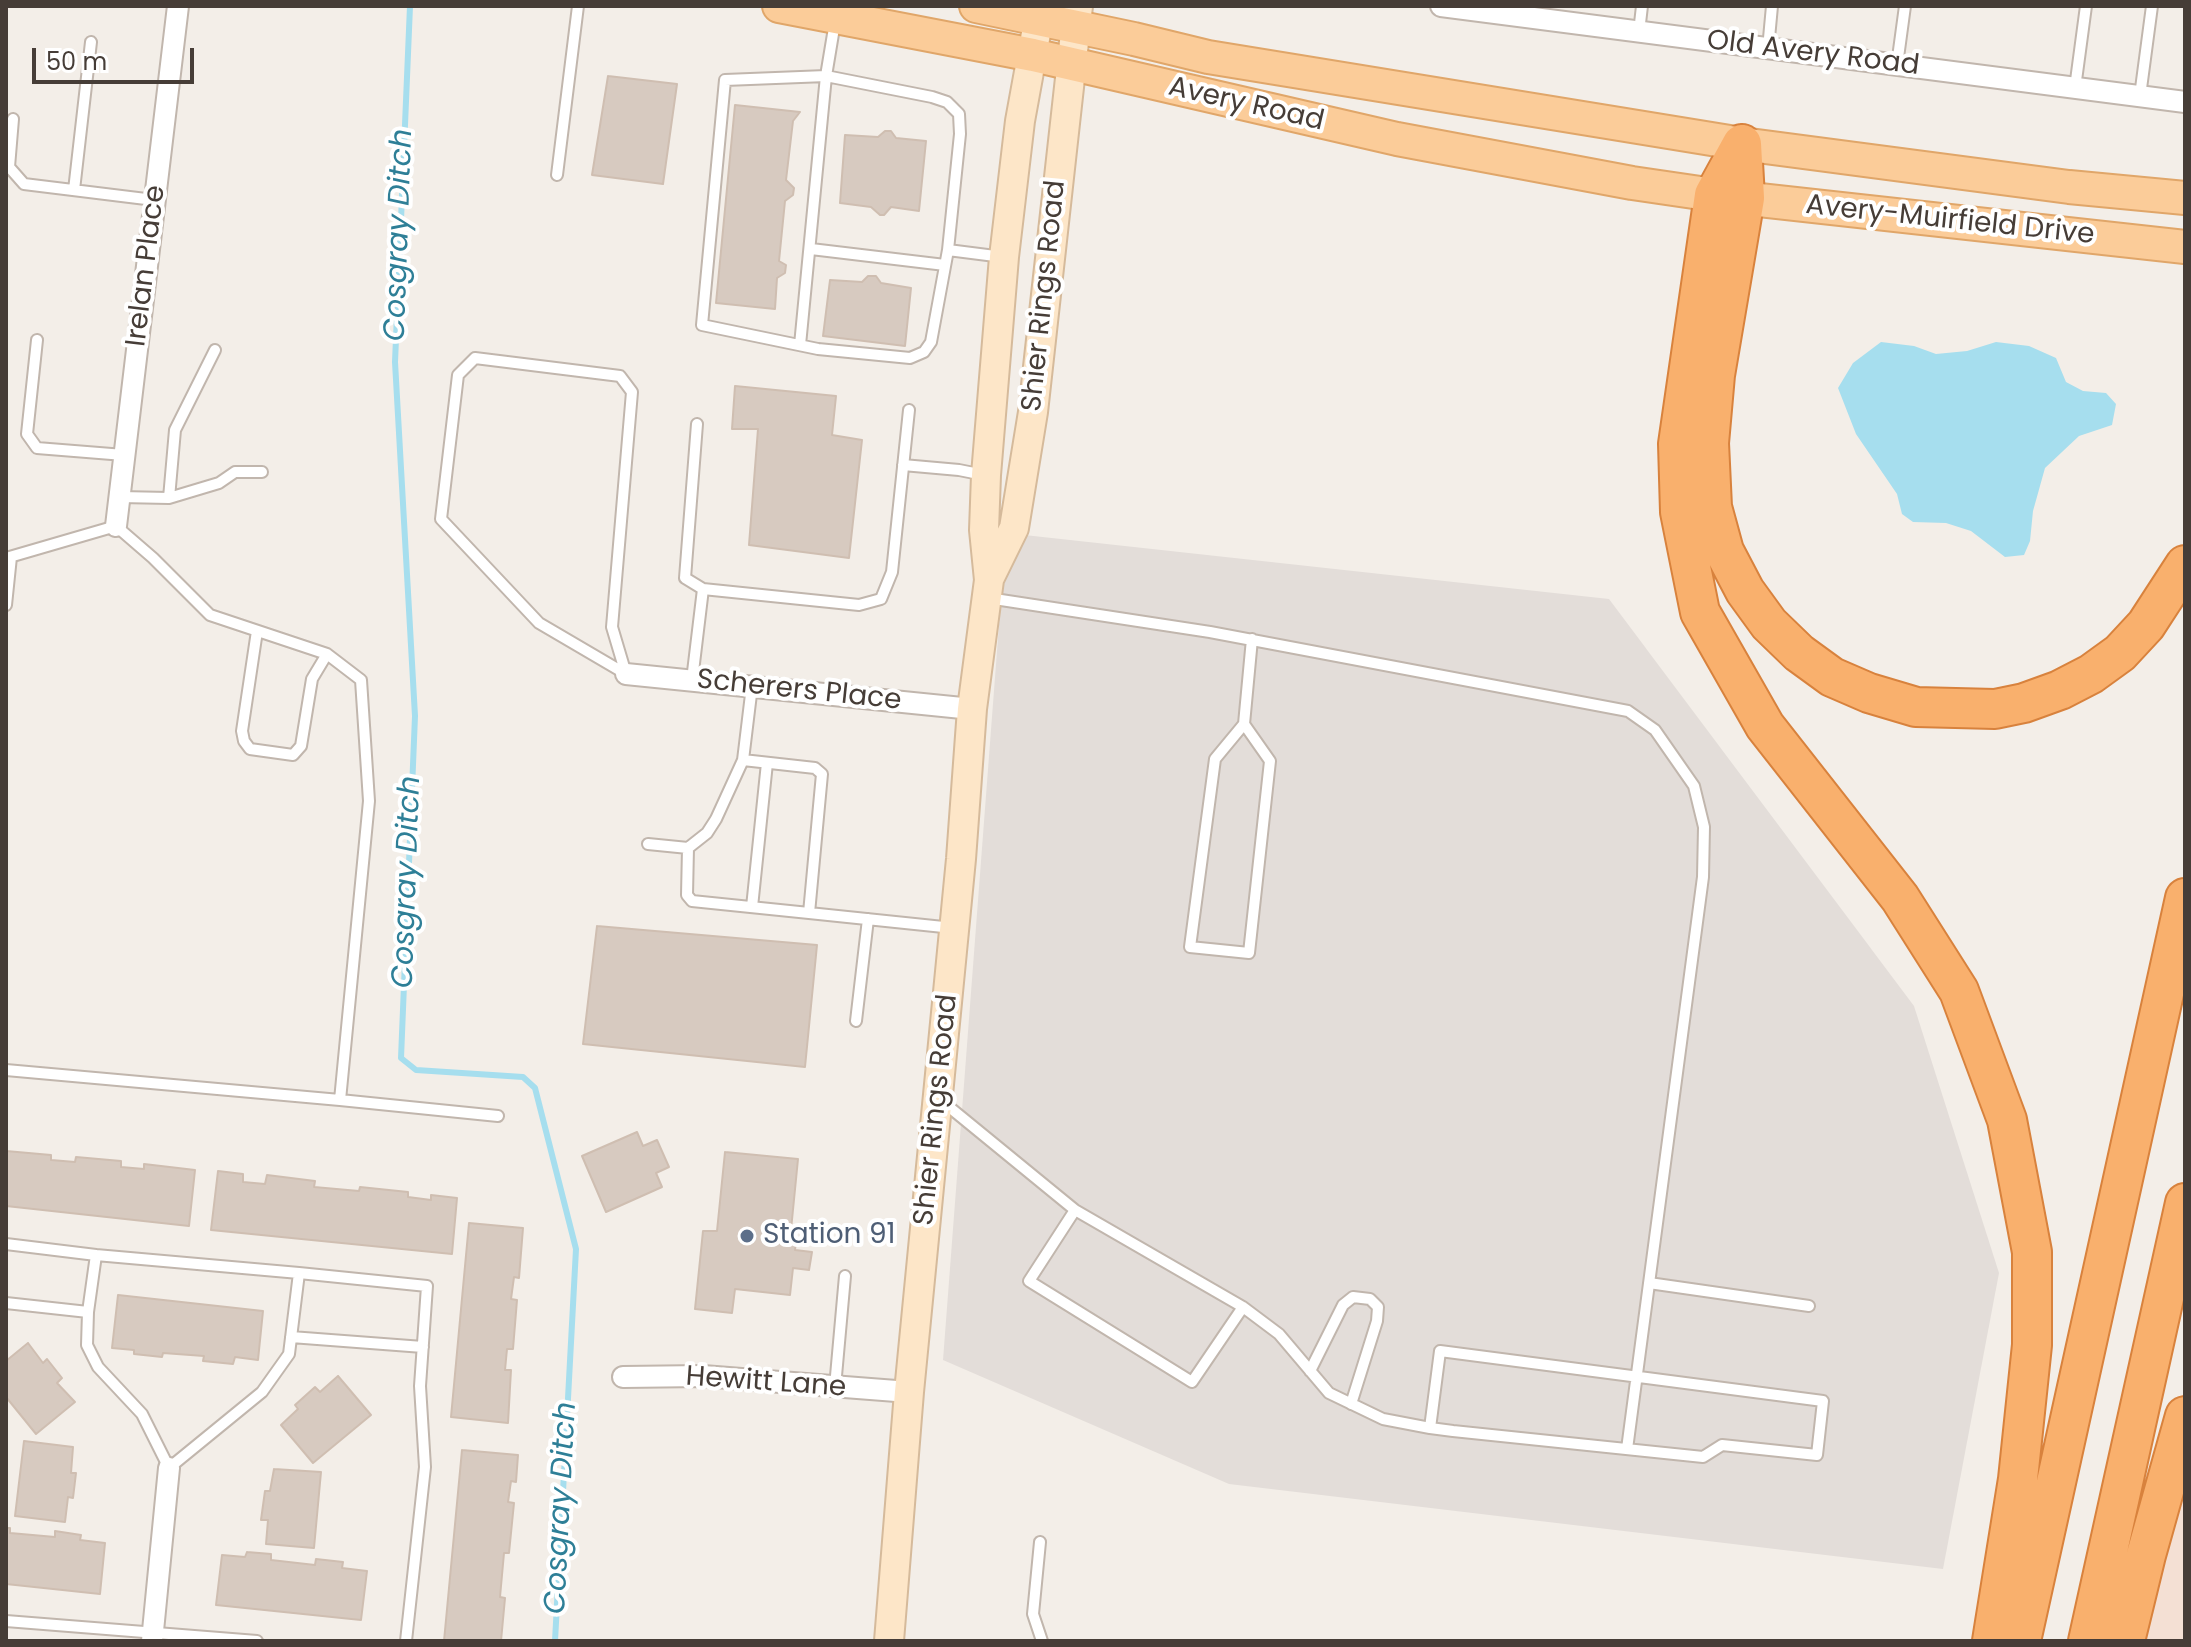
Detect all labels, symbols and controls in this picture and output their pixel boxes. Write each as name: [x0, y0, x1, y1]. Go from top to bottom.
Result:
street label: Old Avery Road: [1705, 24, 1921, 84]
scale bar: [36, 32, 198, 82]
text: 50 m: [46, 45, 107, 78]
street label: Avery Road: [1165, 71, 1327, 139]
water label: Cosgray Ditch: [378, 128, 422, 342]
street label: Shier Rings Road: [1016, 179, 1074, 413]
street label: Irelan Place: [120, 183, 174, 349]
street label: Avery-Muirfield Drive: [1804, 189, 2096, 253]
street label: Scherers Place: [695, 664, 903, 718]
water label: Cosgray Ditch: [386, 775, 430, 989]
street label: Shier Rings Road: [908, 993, 966, 1227]
place label: Station 91: [763, 1219, 896, 1253]
marker: Station 91: [738, 1227, 756, 1245]
street label: Hewitt Lane: [685, 1361, 847, 1405]
water label: Cosgray Ditch: [538, 1401, 586, 1615]

